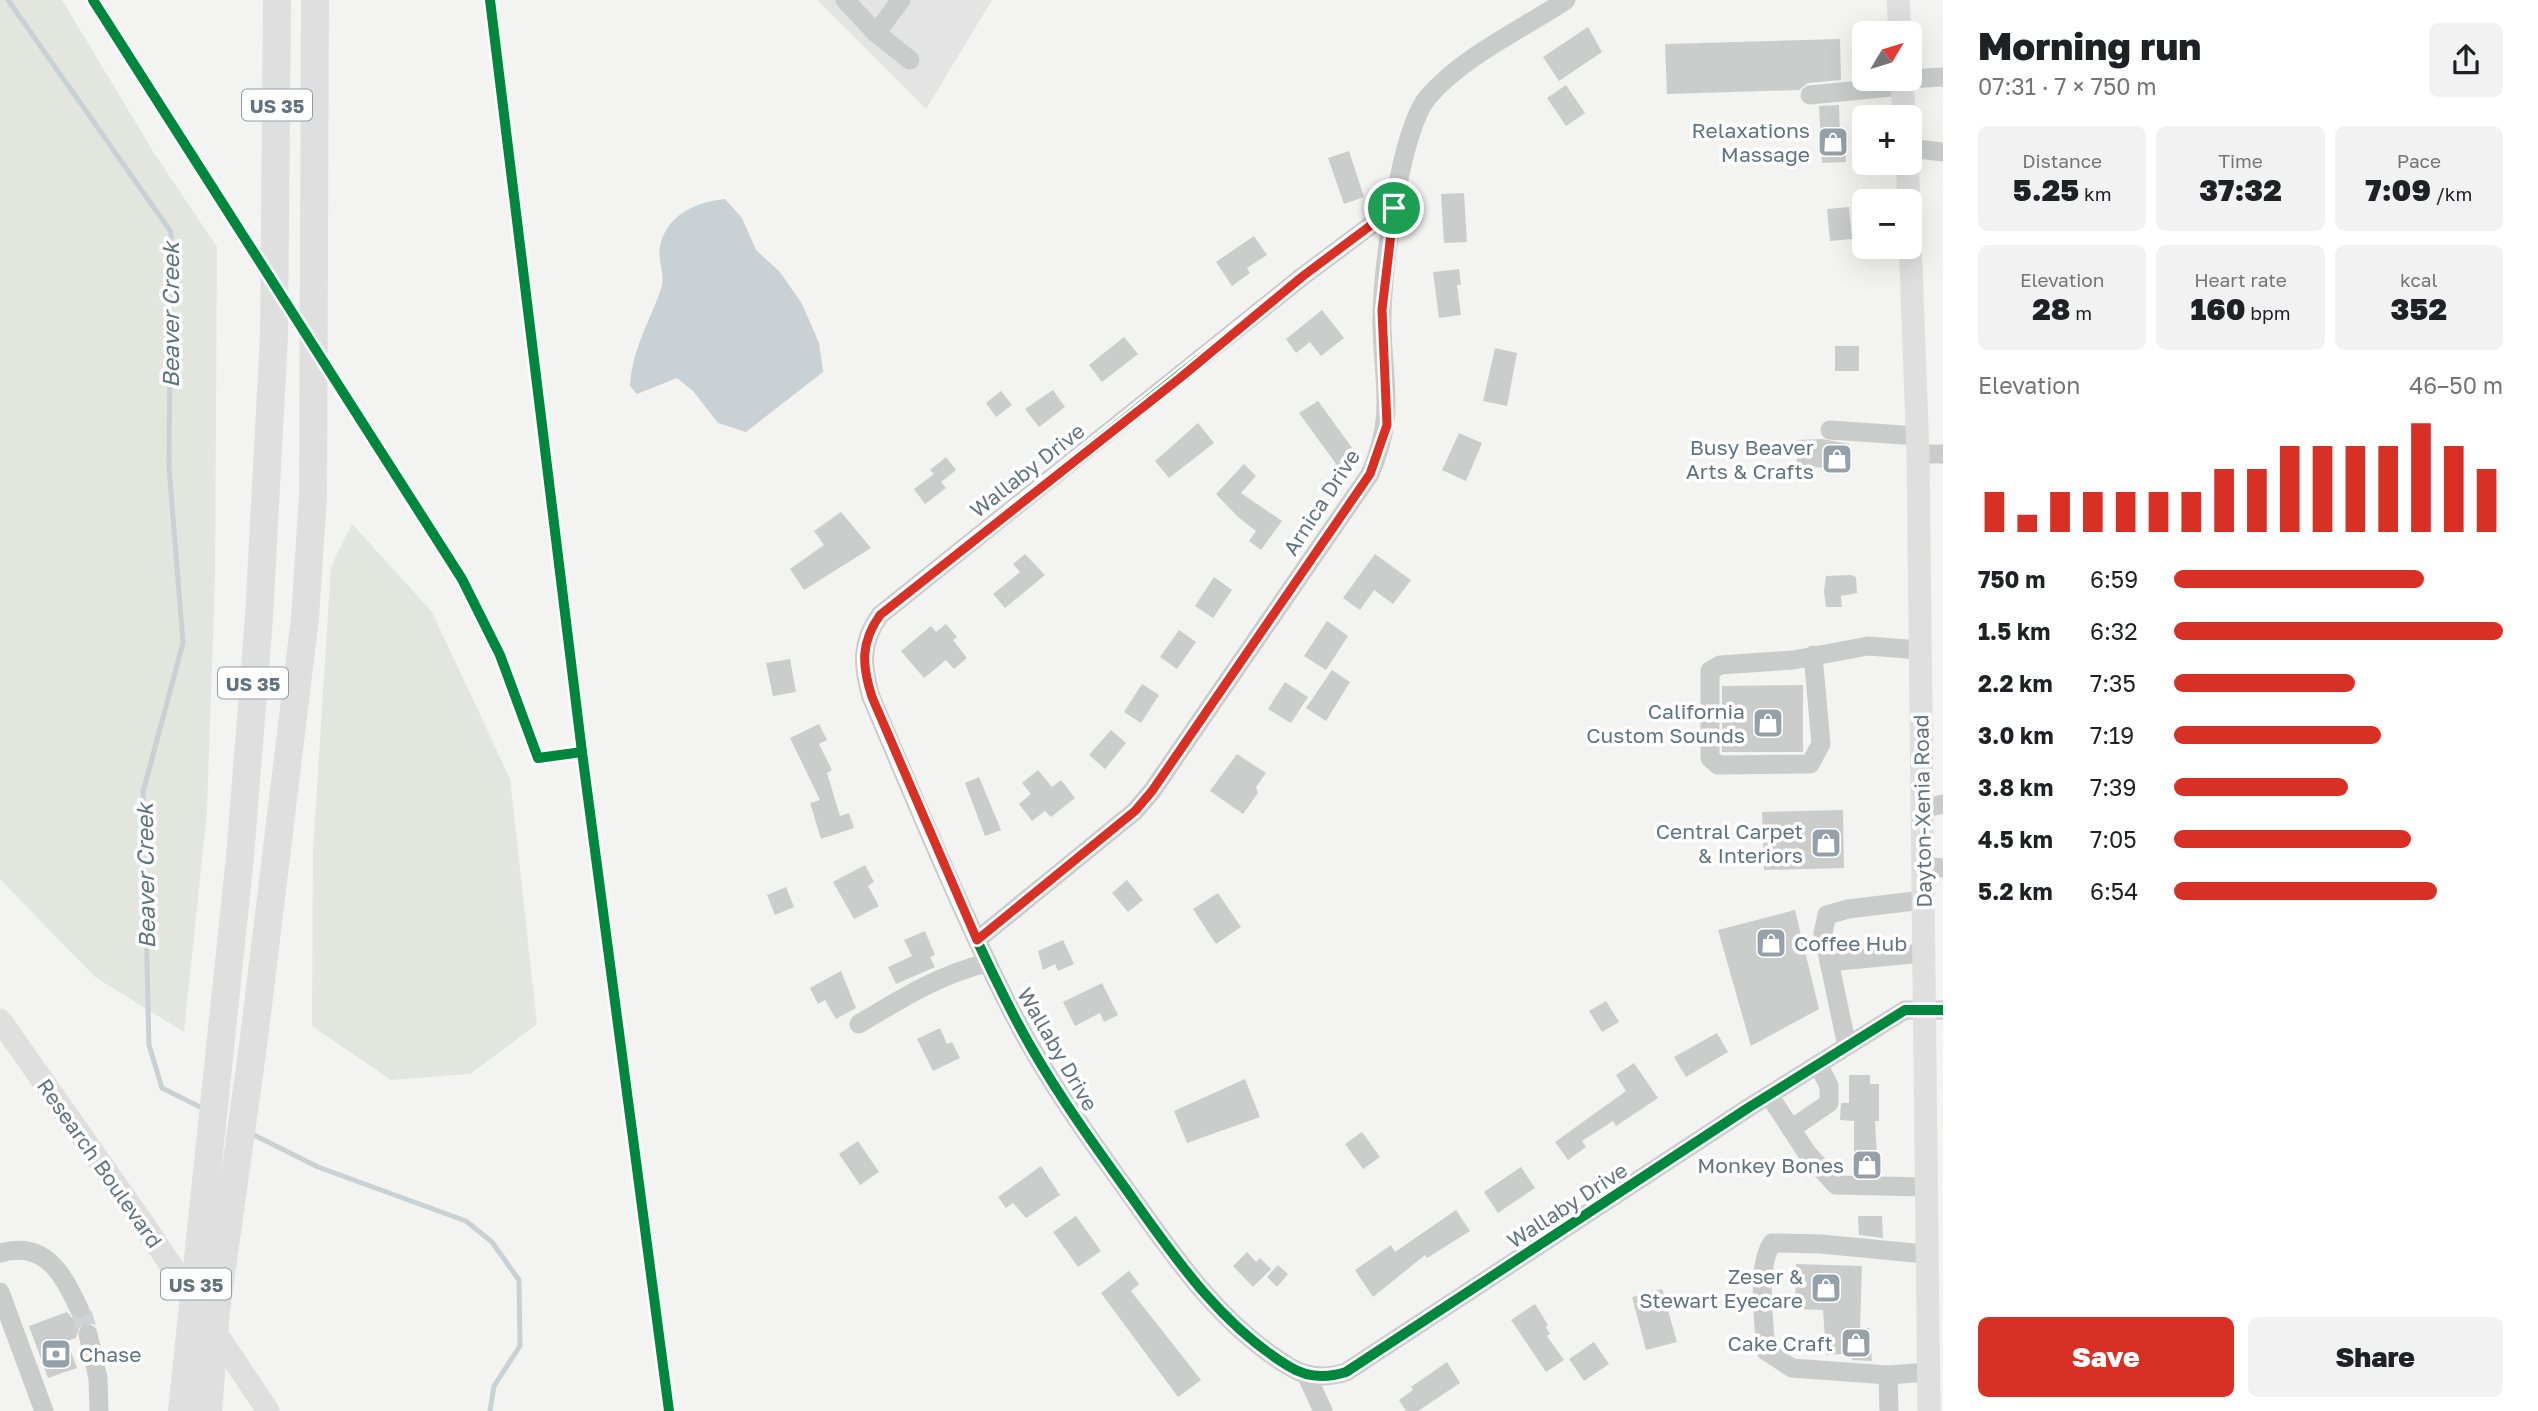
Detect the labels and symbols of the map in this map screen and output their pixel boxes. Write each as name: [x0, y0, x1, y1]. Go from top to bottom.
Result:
north arrow: [1852, 21, 1922, 91]
road number: US 35: [242, 90, 312, 120]
place label: Relaxations Massage: [1691, 117, 1810, 167]
shop icon: Relaxations Massage: [1816, 125, 1850, 159]
pin: [1364, 178, 1424, 238]
water label: Beaver Creek: [156, 240, 184, 388]
street label: Wallaby Drive: [965, 417, 1089, 523]
place label: Busy Beaver Arts & Crafts: [1686, 434, 1814, 484]
shop icon: Busy Beaver Arts & Crafts: [1820, 442, 1854, 476]
street label: Arnica Drive: [1277, 444, 1365, 560]
road number: US 35: [218, 668, 288, 698]
place label: California Custom Sounds: [1586, 698, 1745, 748]
shop icon: California Custom Sounds: [1751, 706, 1785, 740]
street label: Dayton-Xenia Road: [1907, 714, 1937, 908]
water label: Beaver Creek: [130, 801, 160, 949]
place label: Central Carpet & Interiors: [1656, 818, 1803, 868]
shop icon: Central Carpet & Interiors: [1809, 826, 1843, 860]
shop icon: Coffee Hub: [1754, 926, 1788, 960]
place label: Coffee Hub: [1794, 930, 1907, 956]
street label: Wallaby Drive: [1012, 983, 1104, 1115]
street label: Research Boulevard: [32, 1073, 168, 1253]
shop icon: Monkey Bones: [1850, 1148, 1884, 1182]
place label: Monkey Bones: [1697, 1152, 1844, 1178]
street label: Wallaby Drive: [1502, 1157, 1632, 1253]
place label: Zeser & Stewart Eyecare: [1639, 1263, 1803, 1313]
road number: US 35: [161, 1268, 231, 1300]
shop icon: Zeser & Stewart Eyecare: [1809, 1271, 1843, 1305]
shop icon: Cake Craft: [1839, 1326, 1873, 1360]
place label: Cake Craft: [1728, 1330, 1833, 1356]
bank icon: Chase: [39, 1337, 73, 1371]
place label: Chase: [79, 1341, 141, 1367]

